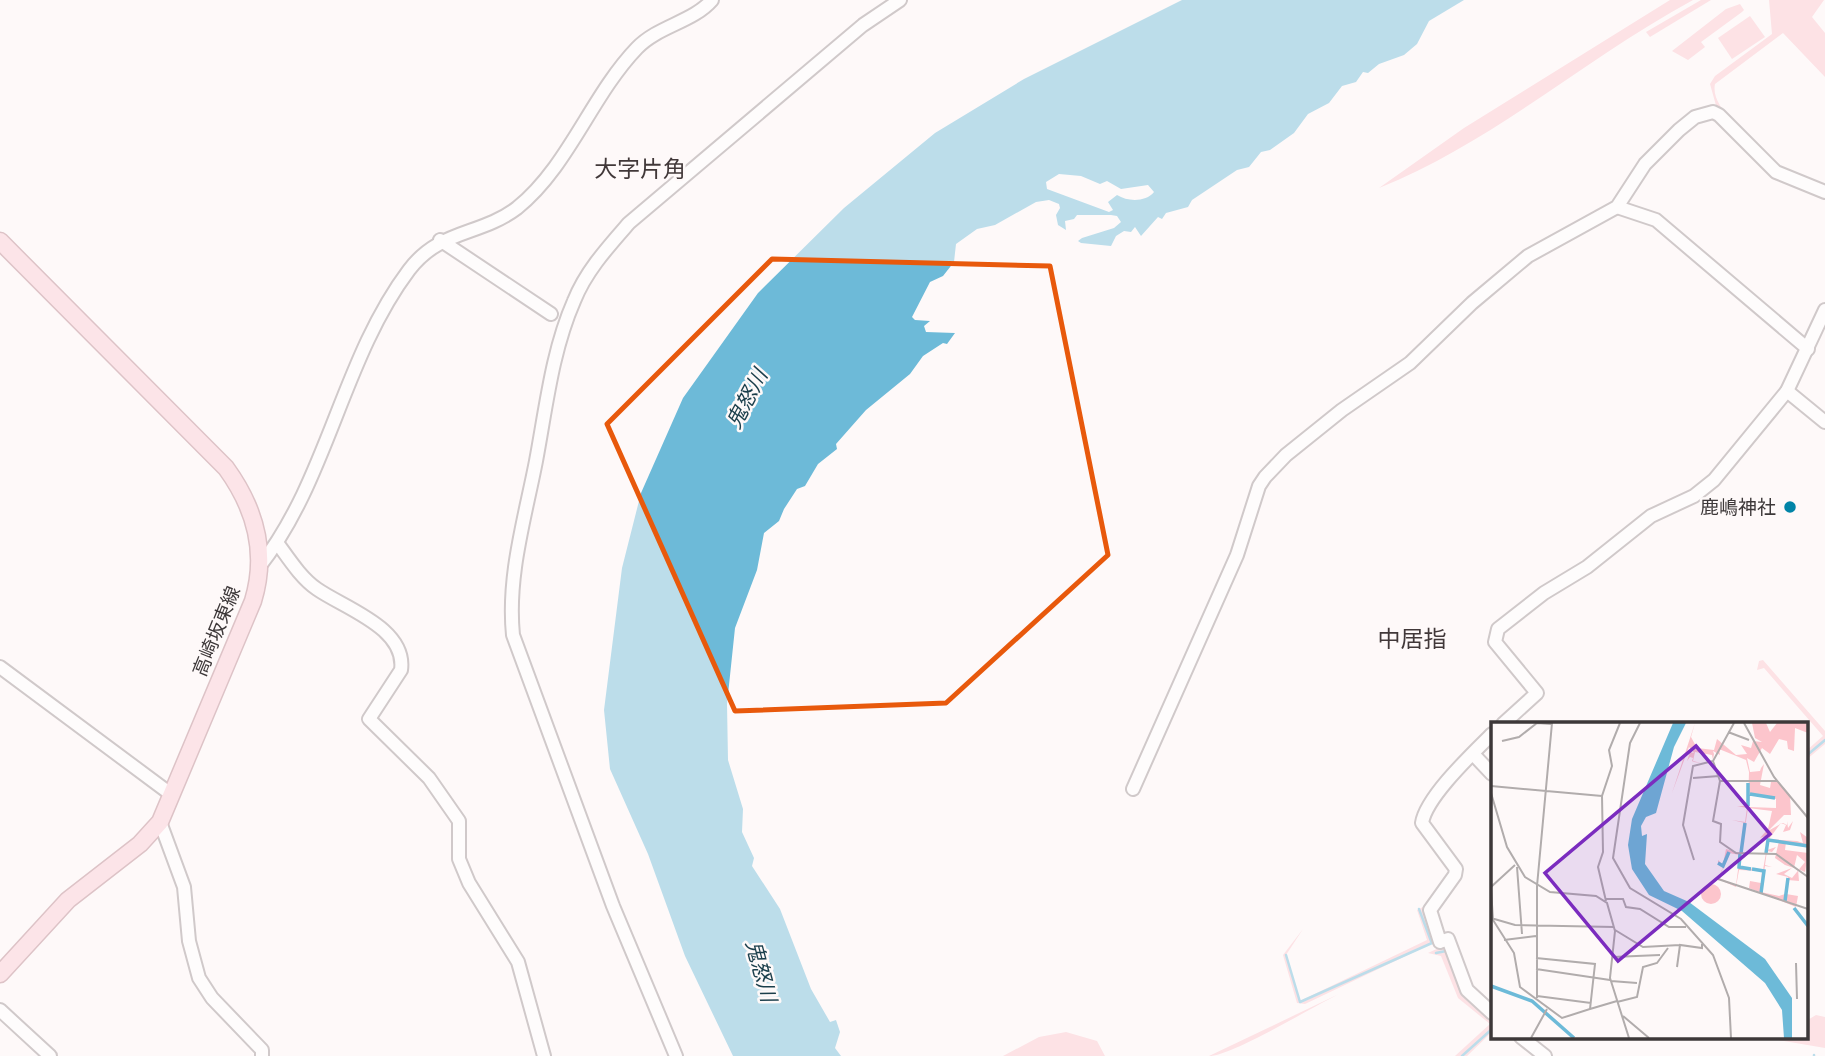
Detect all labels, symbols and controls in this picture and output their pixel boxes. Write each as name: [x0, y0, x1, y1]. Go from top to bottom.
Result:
district label: 大字片角: [594, 154, 686, 182]
water label: 鬼怒川: [720, 363, 772, 432]
place label: 鹿嶋神社: [1700, 495, 1776, 518]
marker: 鹿嶋神社: [1782, 499, 1798, 515]
street label: 高崎坂東線: [187, 582, 244, 679]
district label: 中居指: [1378, 624, 1447, 652]
inset map: [1491, 722, 1808, 1038]
water label: 鬼怒川: [742, 937, 783, 1006]

